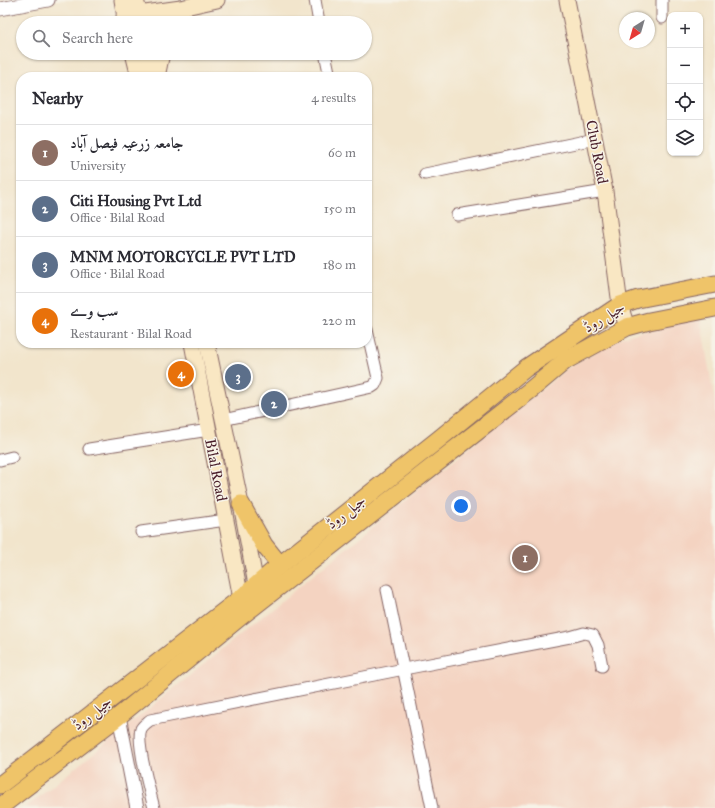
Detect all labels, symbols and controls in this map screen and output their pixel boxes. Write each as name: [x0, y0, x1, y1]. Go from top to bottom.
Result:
north arrow: [619, 12, 655, 48]
map controls: [667, 12, 703, 156]
button: +: [667, 12, 703, 48]
search box: [16, 16, 372, 60]
icon: search: [30, 27, 52, 49]
text: Search here: [62, 29, 133, 47]
button: −: [667, 48, 703, 84]
button: locate: [667, 84, 703, 120]
text: Nearby: [32, 88, 83, 109]
text: 4 results: [311, 90, 356, 106]
street label: Club Road: [582, 119, 612, 186]
button: layers: [667, 120, 703, 156]
text: جامعہ زرعیہ فیصل آباد: [70, 134, 183, 152]
text: 1: [42, 145, 48, 161]
text: 60 m: [328, 145, 356, 161]
text: University: [70, 158, 126, 174]
text: Citi Housing Pvt Ltd: [70, 192, 202, 210]
text: 2: [42, 201, 48, 217]
text: 150 m: [324, 201, 356, 217]
text: Office · Bilal Road: [70, 210, 165, 226]
text: MNM MOTORCYCLE PVT LTD: [70, 248, 296, 266]
text: 3: [42, 257, 48, 273]
text: 180 m: [323, 257, 356, 273]
text: Office · Bilal Road: [70, 266, 165, 282]
street label: جیل روڈ: [580, 298, 629, 338]
text: سب وے: [70, 302, 118, 320]
text: 4: [41, 313, 49, 329]
text: 220 m: [322, 313, 356, 329]
text: Restaurant · Bilal Road: [70, 326, 192, 342]
pin: 4: [168, 359, 194, 389]
pin: 3: [225, 362, 251, 392]
pin: 2: [261, 389, 287, 419]
street label: Bilal Road: [201, 437, 231, 503]
street label: جیل روڈ: [323, 491, 371, 535]
your location: [451, 496, 471, 516]
pin: 1: [512, 543, 538, 573]
street label: جیل روڈ: [69, 692, 117, 736]

